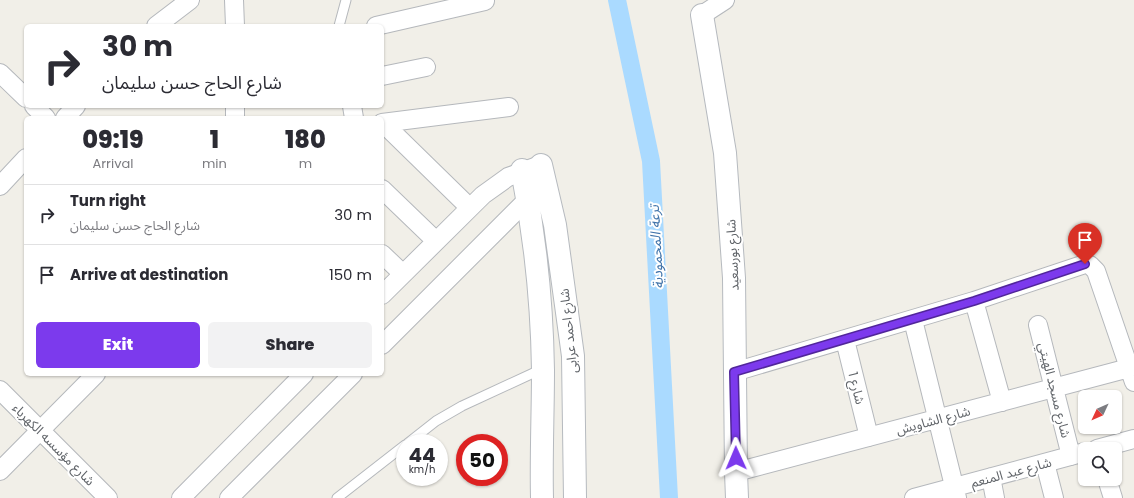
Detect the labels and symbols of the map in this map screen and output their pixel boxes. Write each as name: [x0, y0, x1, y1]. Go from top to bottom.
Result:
water label: ترعة المحمودية: [644, 203, 668, 289]
street label: شارع بورسعيد: [721, 219, 745, 291]
pin: [1068, 223, 1102, 264]
street label: شارع احمد عرابى: [555, 288, 583, 374]
street label: شارع مسجد الهيتي: [1032, 340, 1076, 440]
street label: شارع 1: [842, 370, 870, 407]
north arrow: [1078, 390, 1122, 434]
street label: شارع مؤسسه الكهرباء: [7, 399, 99, 491]
street label: شارع الشاويش: [894, 401, 973, 441]
speed limit sign: 50: [456, 434, 508, 486]
position arrow: [715, 437, 757, 479]
street label: شارع عبد المنعم: [969, 453, 1054, 493]

